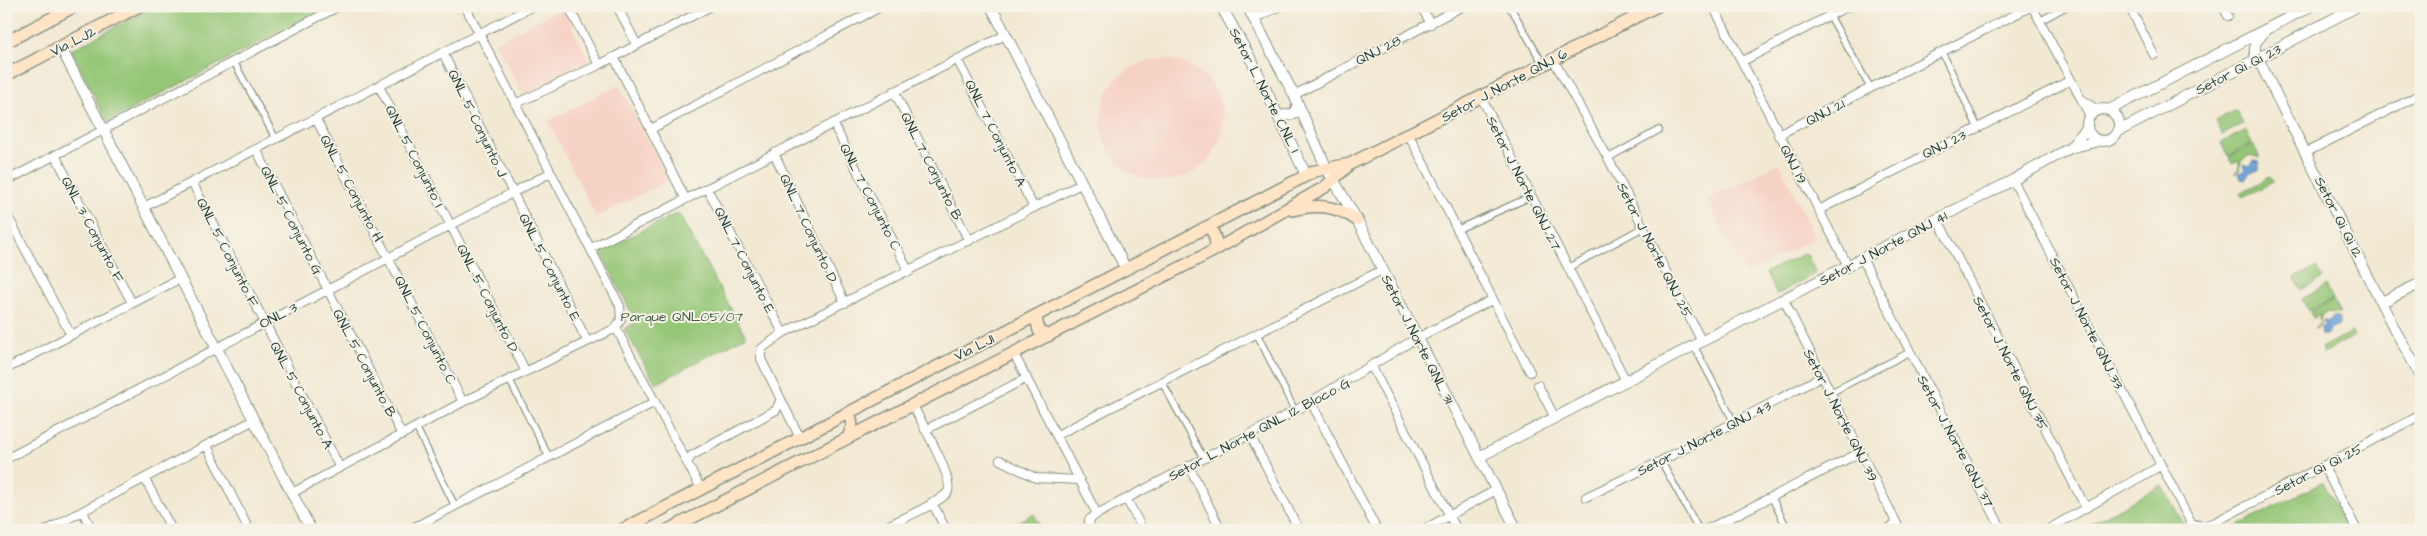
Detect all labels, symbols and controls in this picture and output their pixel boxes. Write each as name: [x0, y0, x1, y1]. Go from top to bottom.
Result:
street label: Via LJ2: [47, 22, 100, 62]
street label: Setor L Norte CNL 1: [1224, 25, 1304, 157]
street label: QNJ 28: [1352, 31, 1405, 71]
street label: Setor Qi Qi 23: [2192, 40, 2285, 100]
street label: Setor J Norte QNJ 6: [1438, 44, 1571, 128]
street label: QNL 5 Conjunto J: [442, 66, 512, 181]
street label: QNL 7 Conjunto A: [959, 76, 1031, 190]
street label: QNJ 21: [1802, 94, 1849, 131]
street label: QNL 5 Conjunto I: [380, 102, 448, 211]
street label: QNL 7 Conjunto B: [895, 109, 967, 224]
street label: Setor J Norte QNJ 27: [1481, 113, 1566, 254]
street label: QNJ 23: [1919, 126, 1970, 164]
street label: QNL 5 Conjunto H: [314, 131, 388, 246]
street label: QNL 7 Conjunto C: [834, 140, 906, 255]
street label: QNJ 19: [1775, 141, 1812, 188]
street label: QNL 5 Conjunto G: [255, 163, 327, 279]
street label: QNL 7 Conjunto D: [774, 171, 842, 286]
street label: QNL 3 Conjunto F: [56, 173, 129, 286]
street label: Setor Qi Qi 12: [2309, 173, 2367, 261]
street label: Setor J Norte QNJ 25: [1611, 179, 1697, 322]
street label: QNL 5 Conjunto F: [191, 195, 263, 311]
street label: QNL 7 Conjunto E: [709, 204, 780, 318]
street label: Setor J Norte QNJ 41: [1816, 206, 1951, 291]
street label: QNL 5 Conjunto E: [513, 210, 585, 325]
street label: QNL 5 Conjunto D: [451, 241, 523, 356]
street label: Setor J Norte QNJ 33: [2044, 254, 2128, 393]
street label: Setor J Norte QNL 31: [1376, 271, 1458, 408]
street label: QNL 5 Conjunto C: [389, 272, 461, 389]
street label: Setor J Norte QNJ 35: [1967, 293, 2053, 434]
street label: ONL 3: [256, 298, 301, 334]
street label: QNL 5 Conjunto B: [327, 306, 401, 421]
park label: Parque QNL05/07: [621, 307, 744, 327]
street label: Via LJ1: [951, 329, 998, 366]
street label: QNL 5 Conjunto A: [264, 338, 338, 453]
street label: Setor J Norte QNJ 39: [1798, 346, 1882, 485]
street label: Setor J Norte QNJ 37: [1912, 372, 1999, 511]
street label: Setor L Norte QNL 12 Bloco G: [1165, 373, 1354, 486]
street label: Setor J Norte QNJ 43: [1634, 396, 1775, 481]
street label: Setor Qi Qi 25: [2271, 439, 2366, 501]

